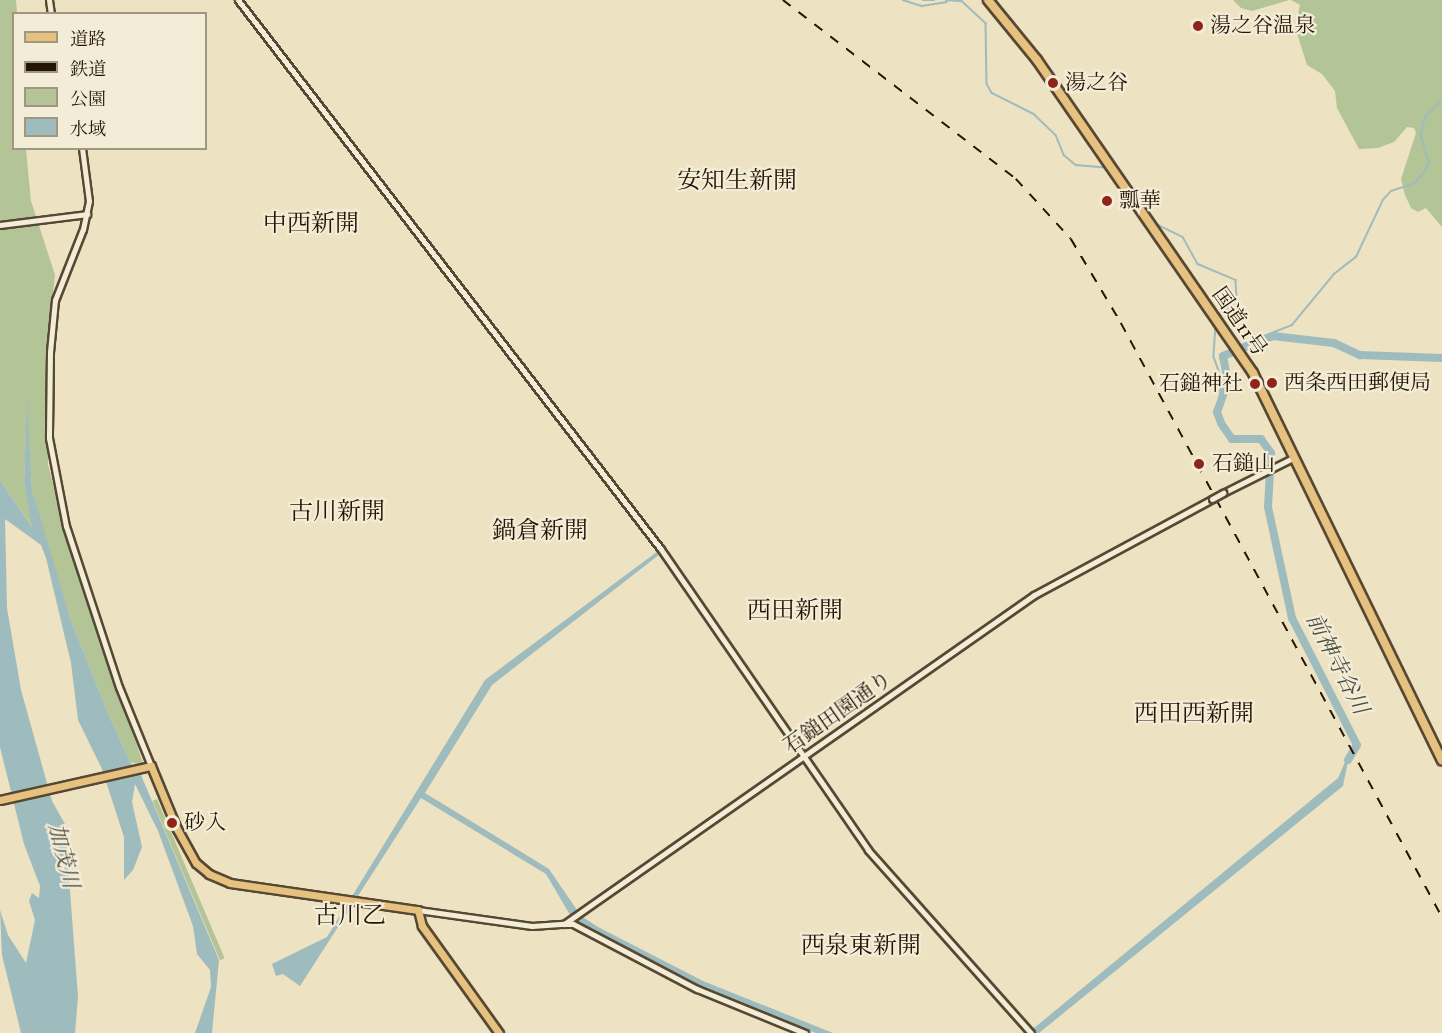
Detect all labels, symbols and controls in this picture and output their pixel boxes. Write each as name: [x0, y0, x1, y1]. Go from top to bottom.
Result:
legend: [12, 12, 207, 150]
place label: 湯之谷温泉: [1210, 13, 1315, 39]
marker: 湯之谷温泉: [1191, 19, 1205, 33]
text: 道路: [70, 29, 106, 51]
text: 鉄道: [70, 59, 106, 81]
place label: 湯之谷: [1065, 70, 1128, 96]
marker: 湯之谷: [1046, 76, 1060, 90]
text: 公園: [70, 89, 106, 111]
text: 水域: [70, 119, 106, 141]
district label: 安知生新開: [677, 168, 797, 196]
place label: 瓢華: [1119, 188, 1161, 214]
marker: 瓢華: [1100, 194, 1114, 208]
district label: 中西新開: [263, 211, 359, 239]
street label: 国道11号: [1206, 283, 1272, 361]
place label: 西条西田郵便局: [1284, 370, 1431, 396]
place label: 石鎚神社: [1159, 371, 1243, 397]
marker: 西条西田郵便局: [1265, 376, 1279, 390]
marker: 石鎚神社: [1248, 377, 1262, 391]
place label: 石鎚山: [1212, 451, 1275, 477]
marker: 石鎚山: [1190, 455, 1208, 473]
district label: 古川新開: [289, 499, 385, 527]
district label: 鍋倉新開: [492, 518, 588, 546]
district label: 西田新開: [747, 598, 843, 626]
water label: 前神寺谷川: [1300, 609, 1374, 719]
street label: 石鎚田園通り: [779, 667, 897, 759]
district label: 西田西新開: [1134, 701, 1254, 729]
place label: 砂入: [184, 810, 226, 836]
marker: 砂入: [165, 816, 179, 830]
water label: 加茂川: [42, 821, 84, 891]
district label: 古川乙: [314, 903, 386, 931]
district label: 西泉東新開: [801, 933, 921, 961]

